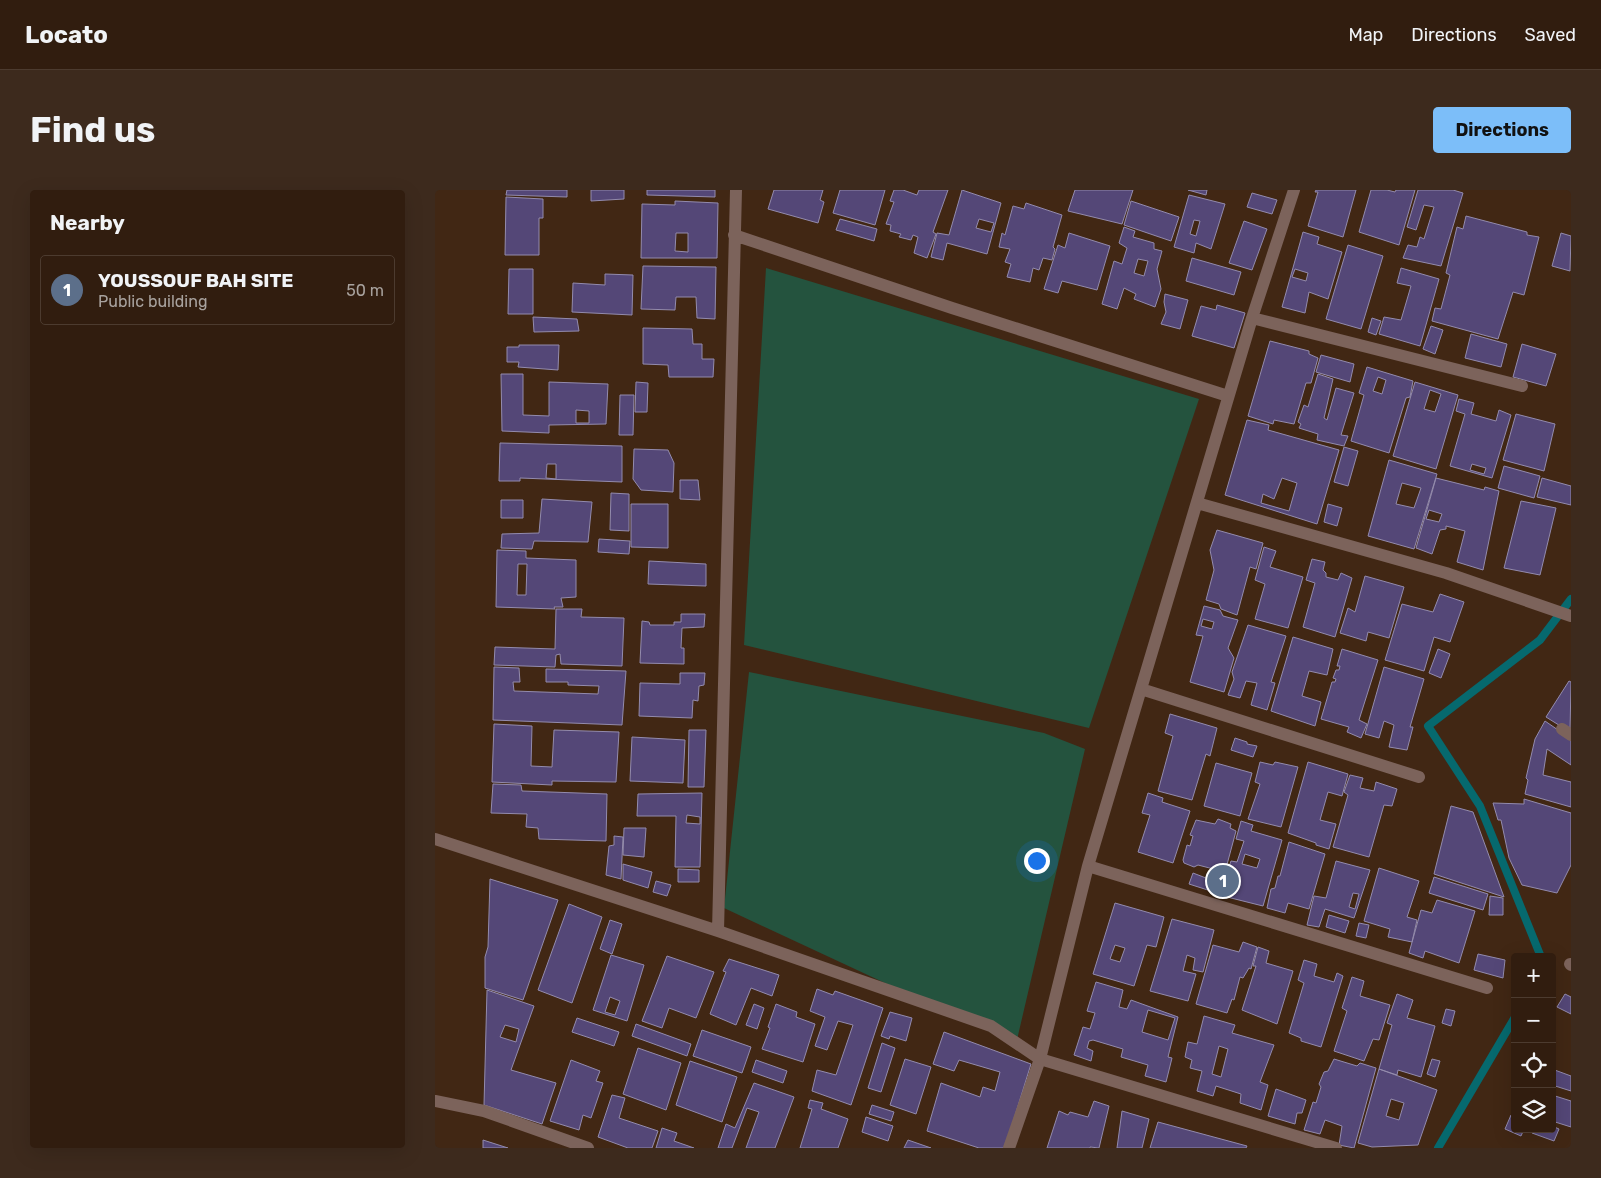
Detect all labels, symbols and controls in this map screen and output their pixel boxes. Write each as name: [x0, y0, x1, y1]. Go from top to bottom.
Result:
text: Locato: [25, 21, 108, 49]
text: Map: [1348, 24, 1383, 46]
text: Directions: [1411, 24, 1497, 46]
text: Saved: [1525, 24, 1576, 46]
button: Directions: [1433, 107, 1571, 153]
text: Find us: [30, 109, 155, 151]
text: Nearby: [50, 210, 125, 235]
text: YOUSSOUF BAH SITE: [98, 269, 294, 292]
text: 1: [63, 281, 71, 300]
text: 50 m: [346, 281, 384, 300]
text: Public building: [98, 292, 208, 311]
your location: [1024, 848, 1050, 874]
pin: 1: [1207, 862, 1239, 900]
map controls: [1511, 953, 1556, 1133]
button: +: [1511, 953, 1556, 998]
button: −: [1511, 998, 1556, 1043]
button: locate: [1511, 1043, 1556, 1088]
button: layers: [1511, 1088, 1556, 1133]

